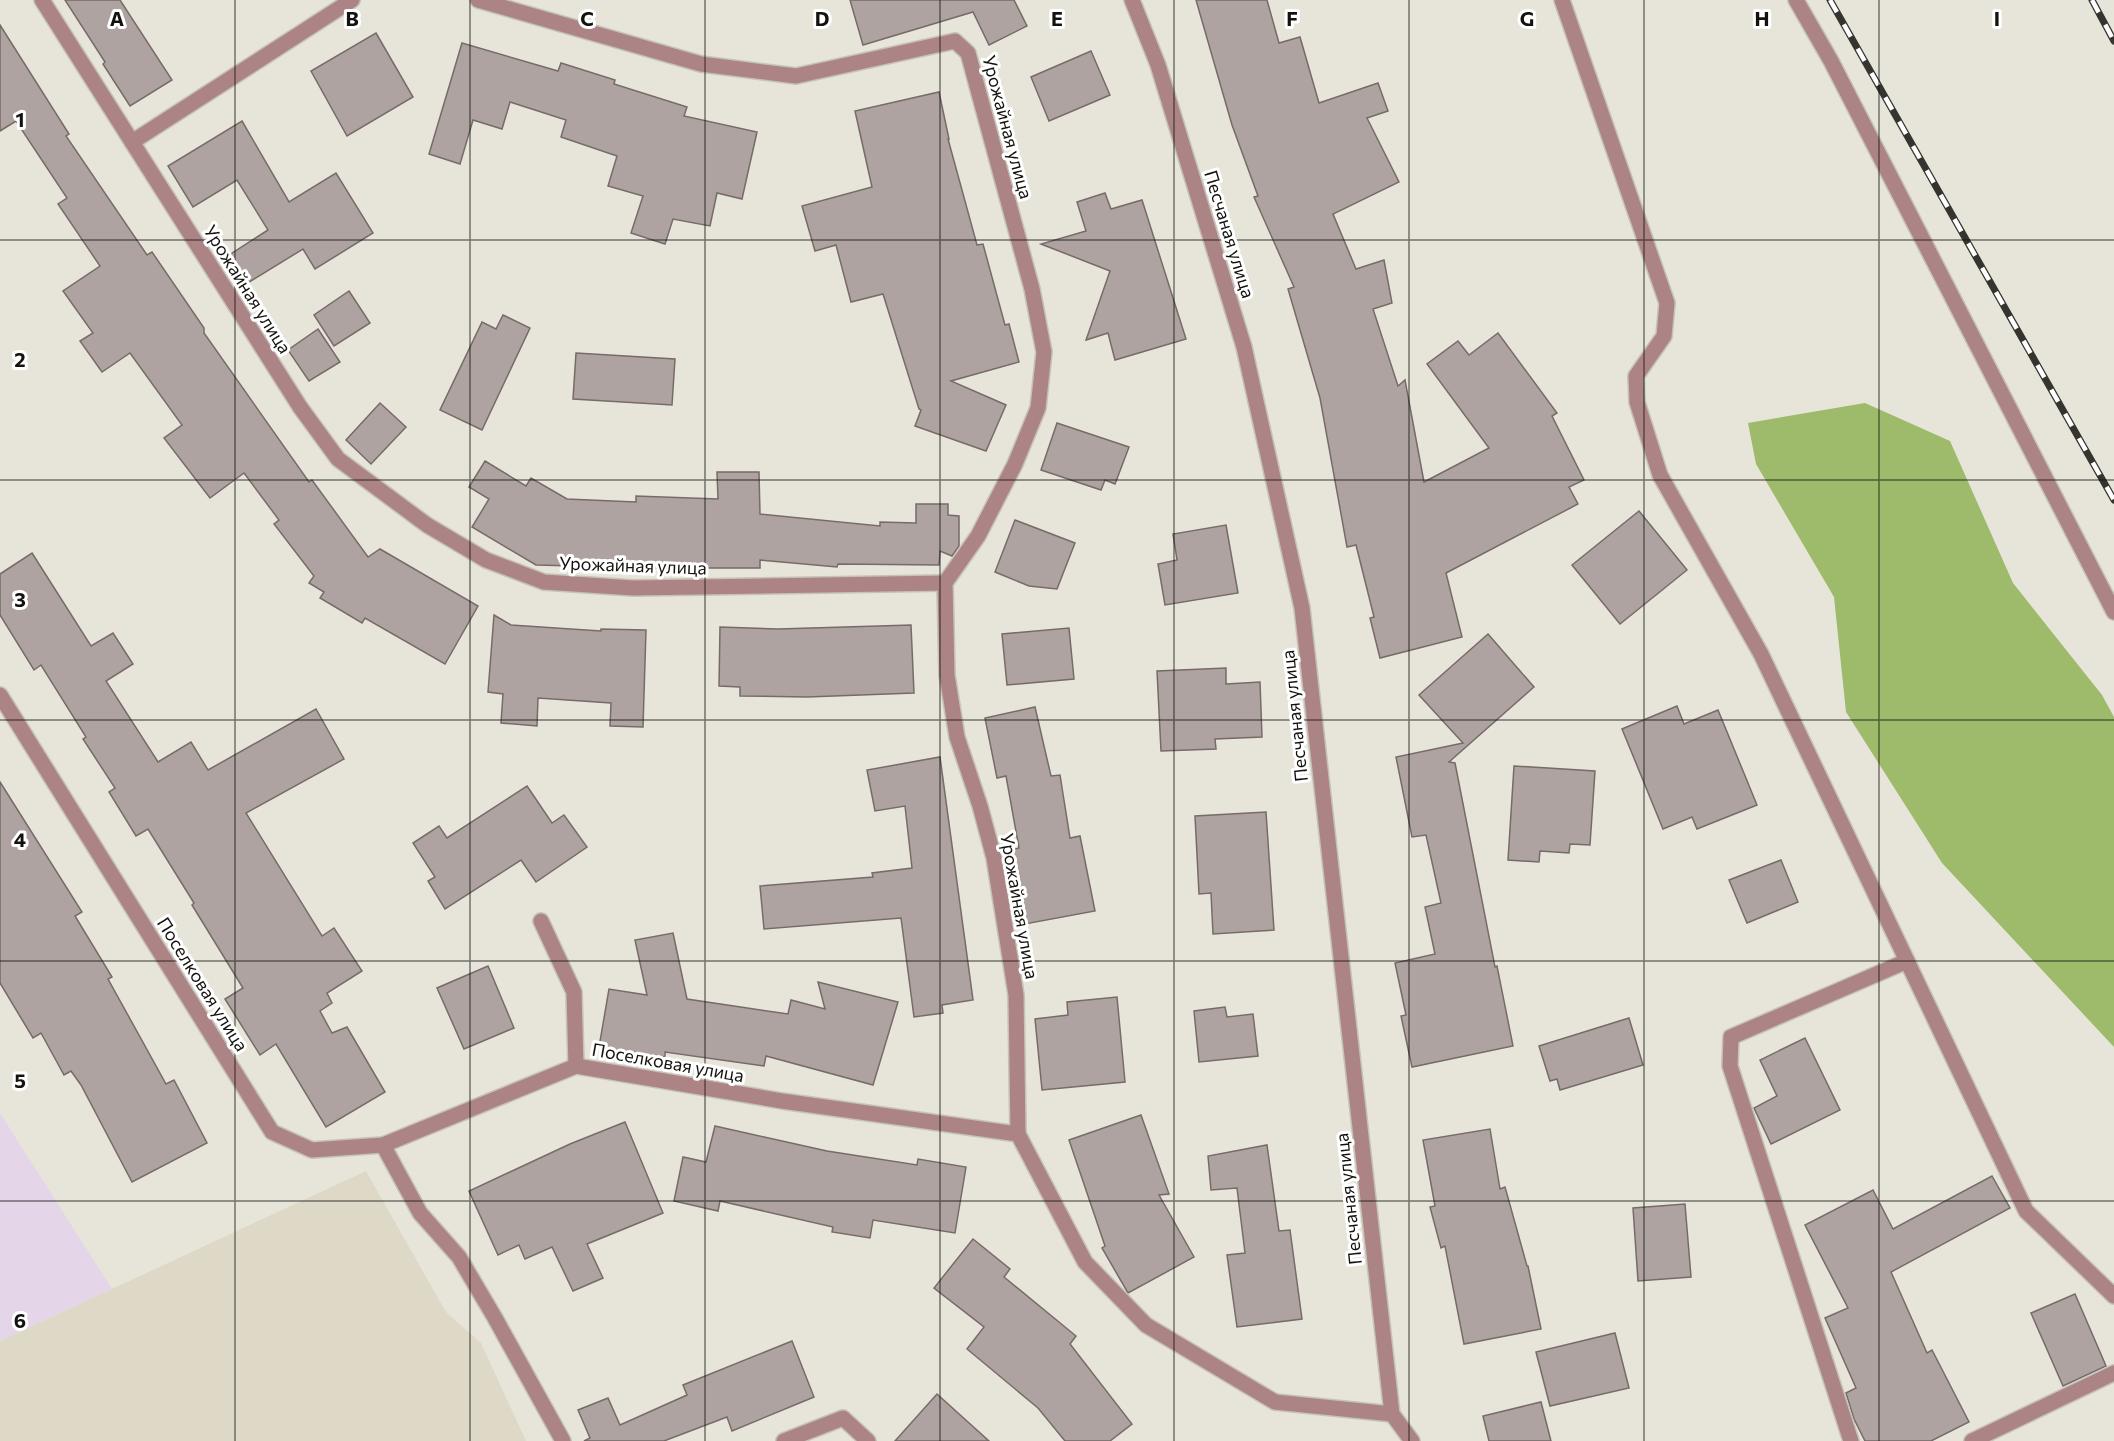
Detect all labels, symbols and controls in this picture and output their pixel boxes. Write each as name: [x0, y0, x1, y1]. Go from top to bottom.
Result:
text: A: [110, 6, 124, 30]
text: B: [345, 6, 359, 30]
text: C: [580, 6, 594, 30]
text: D: [815, 6, 829, 30]
text: E: [1051, 6, 1063, 30]
text: F: [1286, 6, 1298, 30]
text: G: [1520, 6, 1534, 30]
text: H: [1755, 6, 1770, 30]
text: I: [1994, 6, 2000, 30]
street label: Урожайная улица: [978, 53, 1038, 201]
text: 1: [15, 107, 25, 131]
street label: Песчаная улица: [1200, 167, 1260, 301]
street label: Урожайная улица: [200, 221, 296, 357]
text: 2: [14, 347, 26, 371]
street label: Урожайная улица: [559, 551, 707, 579]
text: 3: [14, 587, 26, 611]
street label: Песчаная улица: [1276, 649, 1312, 783]
text: 4: [14, 827, 26, 851]
street label: Урожайная улица: [996, 831, 1044, 981]
street label: Поселковая улица: [153, 913, 253, 1055]
street label: Поселковая улица: [590, 1038, 746, 1086]
text: 5: [14, 1068, 26, 1092]
street label: Песчаная улица: [1330, 1132, 1366, 1266]
text: 6: [14, 1308, 26, 1332]

